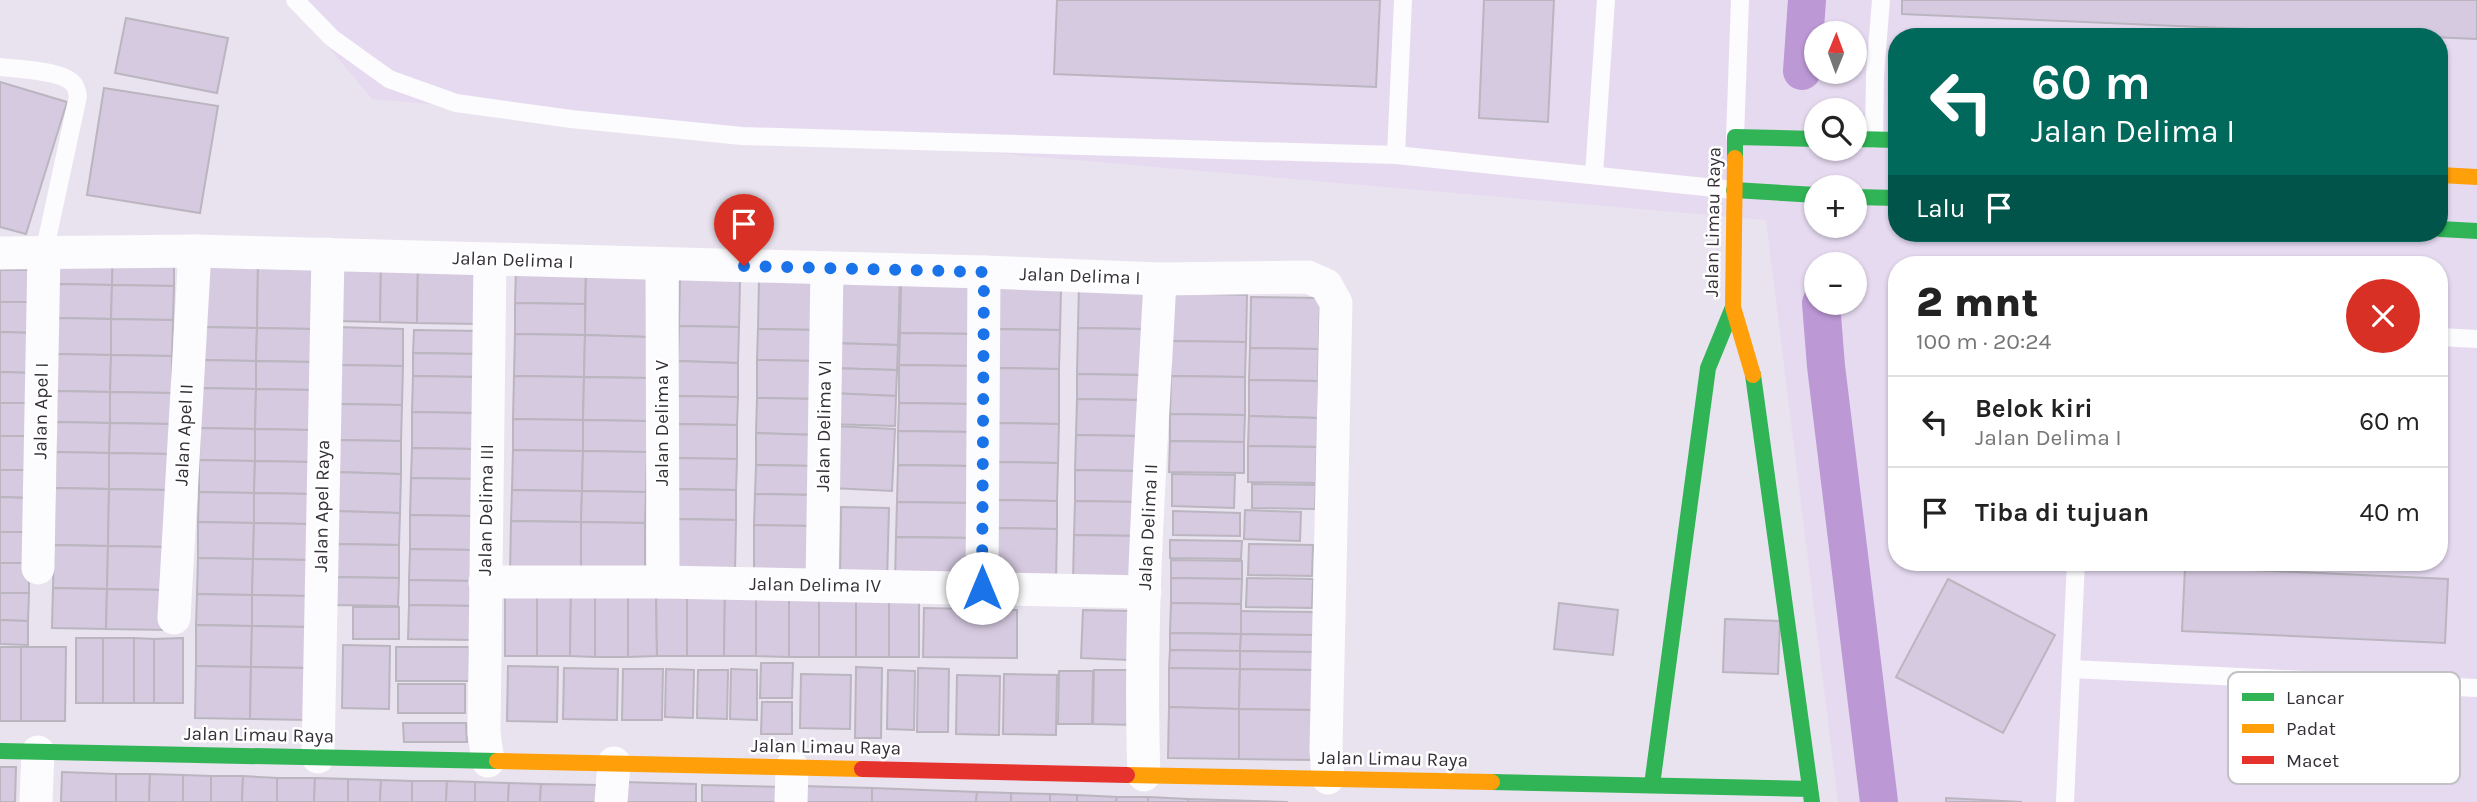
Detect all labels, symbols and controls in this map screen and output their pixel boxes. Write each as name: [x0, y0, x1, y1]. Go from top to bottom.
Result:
north arrow: [1804, 21, 1867, 84]
map controls: [1804, 21, 1867, 315]
text: 60 m: [2031, 54, 2151, 111]
icon: left: [1916, 56, 2007, 147]
button: search: [1804, 98, 1867, 161]
text: Jalan Delima I: [2031, 113, 2235, 150]
street label: Jalan Limau Raya: [1701, 147, 1725, 297]
button: +: [1804, 175, 1867, 238]
icon: arrive: [1980, 189, 2018, 227]
text: Lalu: [1916, 193, 1966, 224]
pin: [714, 194, 774, 266]
icon: arrive: [725, 205, 763, 243]
street label: Jalan Delima I: [452, 247, 574, 273]
button: −: [1804, 252, 1867, 315]
street label: Jalan Delima I: [1019, 263, 1141, 289]
text: 2 mnt: [1916, 277, 2039, 327]
button: close: [2346, 279, 2420, 353]
text: 100 m · 20:24: [1916, 328, 2051, 355]
street label: Jalan Delima V: [651, 359, 673, 486]
street label: Jalan Delima VI: [812, 360, 836, 492]
street label: Jalan Apel I: [29, 362, 53, 460]
street label: Jalan Apel II: [170, 383, 198, 487]
text: Belok kiri: [1975, 393, 2093, 424]
icon: left: [1916, 403, 1954, 441]
text: 60 m: [2359, 406, 2420, 437]
text: Jalan Delima I: [1975, 424, 2122, 451]
street label: Jalan Apel Raya: [310, 439, 334, 573]
street label: Jalan Delima III: [474, 444, 498, 576]
street label: Jalan Delima II: [1134, 463, 1162, 591]
icon: arrive: [1916, 494, 1954, 532]
text: Tiba di tujuan: [1975, 497, 2149, 528]
text: 40 m: [2360, 497, 2420, 528]
position arrow: [945, 551, 1019, 625]
street label: Jalan Delima IV: [749, 573, 881, 597]
legend: [2228, 672, 2460, 784]
text: Lancar: [2286, 687, 2344, 709]
text: Padat: [2286, 718, 2336, 740]
street label: Jalan Limau Raya: [184, 723, 334, 747]
street label: Jalan Limau Raya: [751, 735, 901, 759]
street label: Jalan Limau Raya: [1318, 747, 1468, 771]
text: Macet: [2286, 750, 2339, 772]

